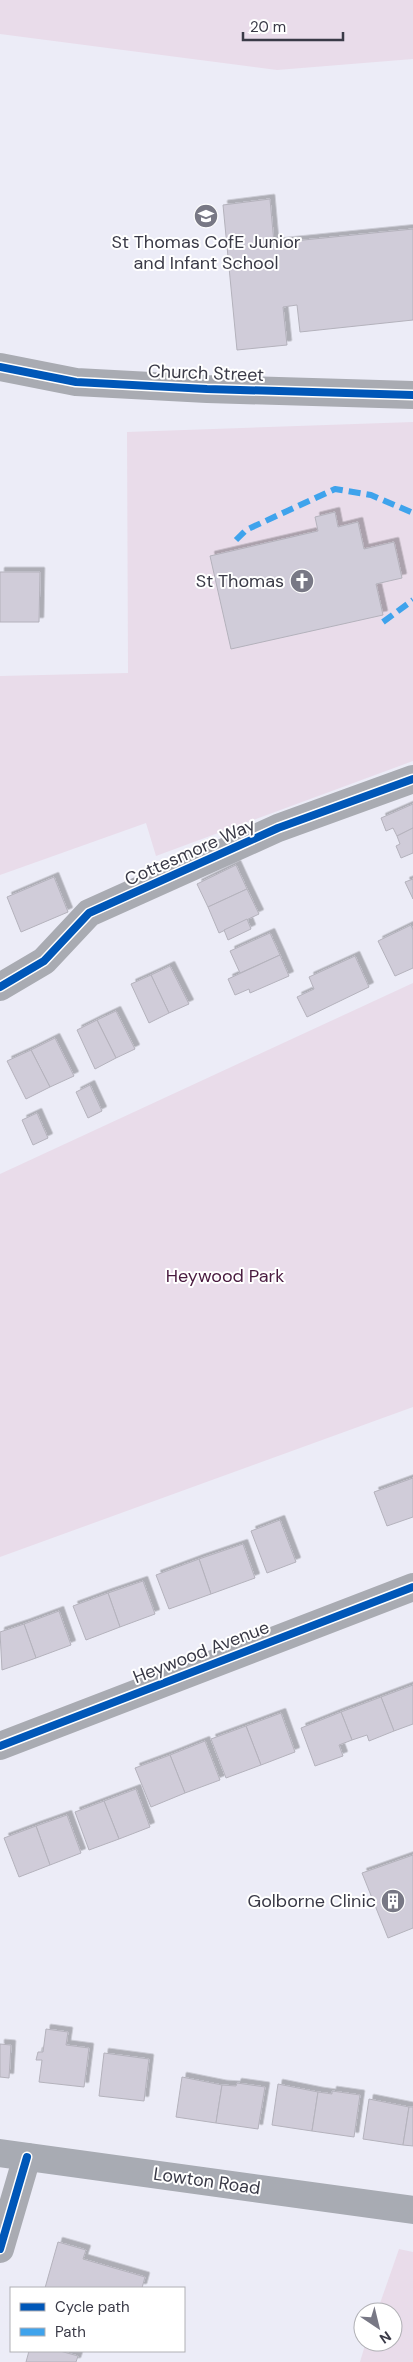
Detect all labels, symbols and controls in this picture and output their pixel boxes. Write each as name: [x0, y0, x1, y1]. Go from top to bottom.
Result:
scale bar: [243, 10, 343, 42]
text: 20 m: [250, 17, 286, 37]
school or university icon: St Thomas CofE Junior and Infant School: [193, 203, 219, 229]
place label: St Thomas CofE Junior and Infant School: [111, 230, 301, 275]
street label: Church Street: [147, 359, 265, 387]
church icon: St Thomas: [289, 568, 315, 594]
place label: St Thomas: [196, 569, 284, 593]
street label: Cottesmore Way: [121, 812, 259, 892]
park label: Heywood Park: [166, 1264, 284, 1288]
street label: Heywood Avenue: [129, 1615, 273, 1689]
building icon: Golborne Clinic: [380, 1888, 406, 1914]
place label: Golborne Clinic: [248, 1889, 376, 1913]
street label: Lowton Road: [152, 2162, 262, 2200]
legend: [10, 2287, 185, 2352]
text: Cycle path: [55, 2297, 130, 2317]
north arrow: [353, 2302, 403, 2352]
text: Path: [55, 2322, 86, 2342]
text: N: [376, 2327, 395, 2348]

